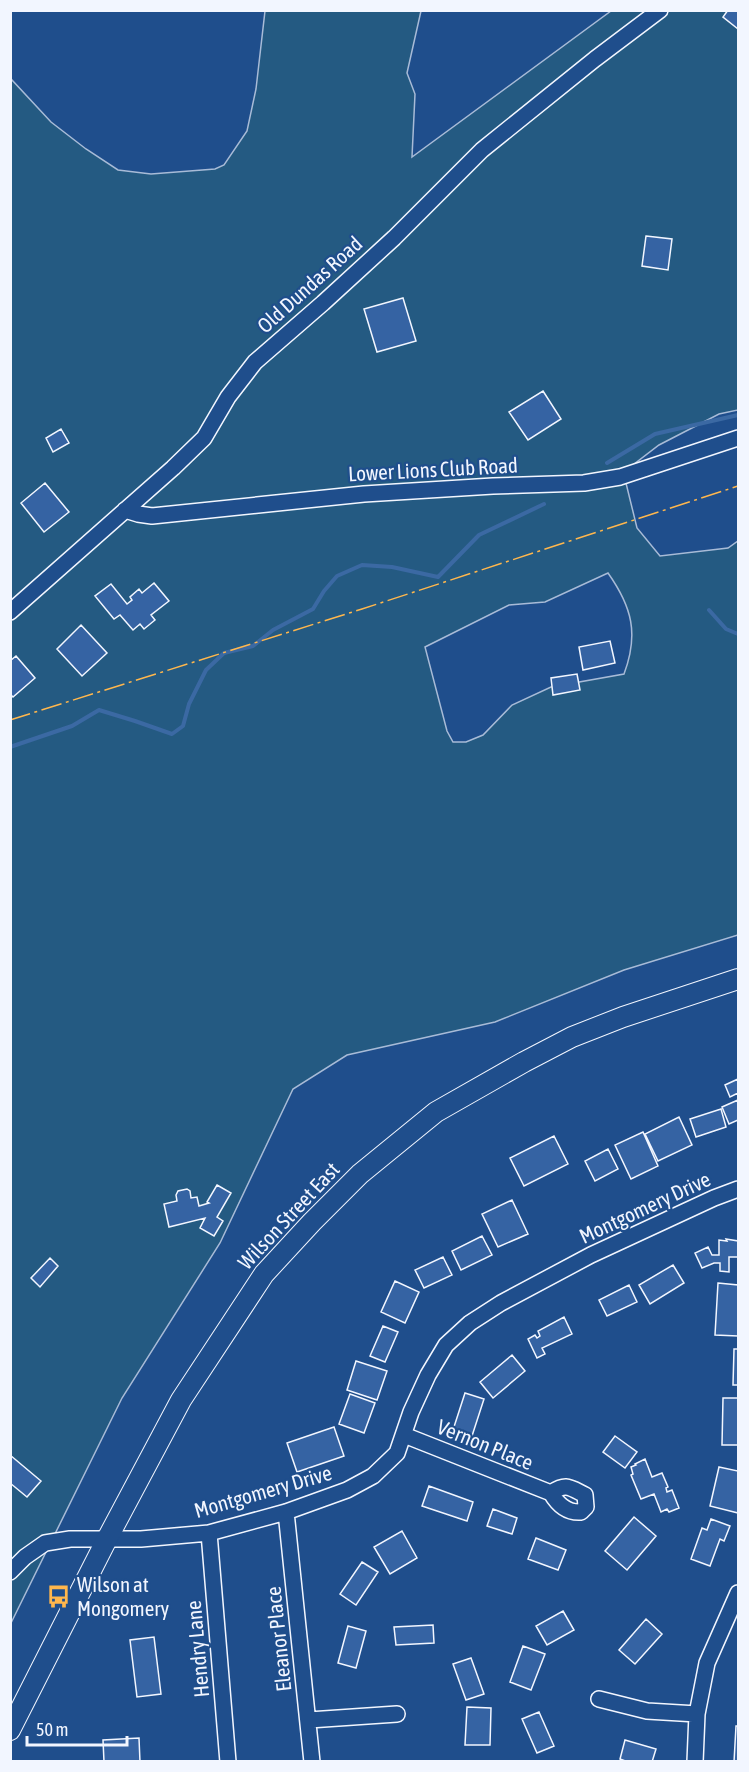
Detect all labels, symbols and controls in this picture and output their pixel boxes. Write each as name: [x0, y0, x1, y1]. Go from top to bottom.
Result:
street label: Old Dundas Road: [252, 231, 367, 338]
street label: Lower Lions Club Road: [347, 453, 519, 485]
street label: Wilson Street East: [233, 1157, 344, 1274]
street label: Montgomery Drive: [575, 1166, 714, 1248]
street label: Vernon Place: [434, 1414, 537, 1474]
street label: Montgomery Drive: [191, 1460, 334, 1522]
place label: Wilson at Mongomery: [77, 1572, 169, 1620]
bus stop icon: Wilson at Mongomery: [46, 1584, 72, 1610]
street label: Eleanor Place: [261, 1585, 295, 1693]
street label: Hendry Lane: [181, 1600, 213, 1699]
scale bar: [27, 1709, 128, 1747]
text: 50 m: [36, 1719, 68, 1740]

